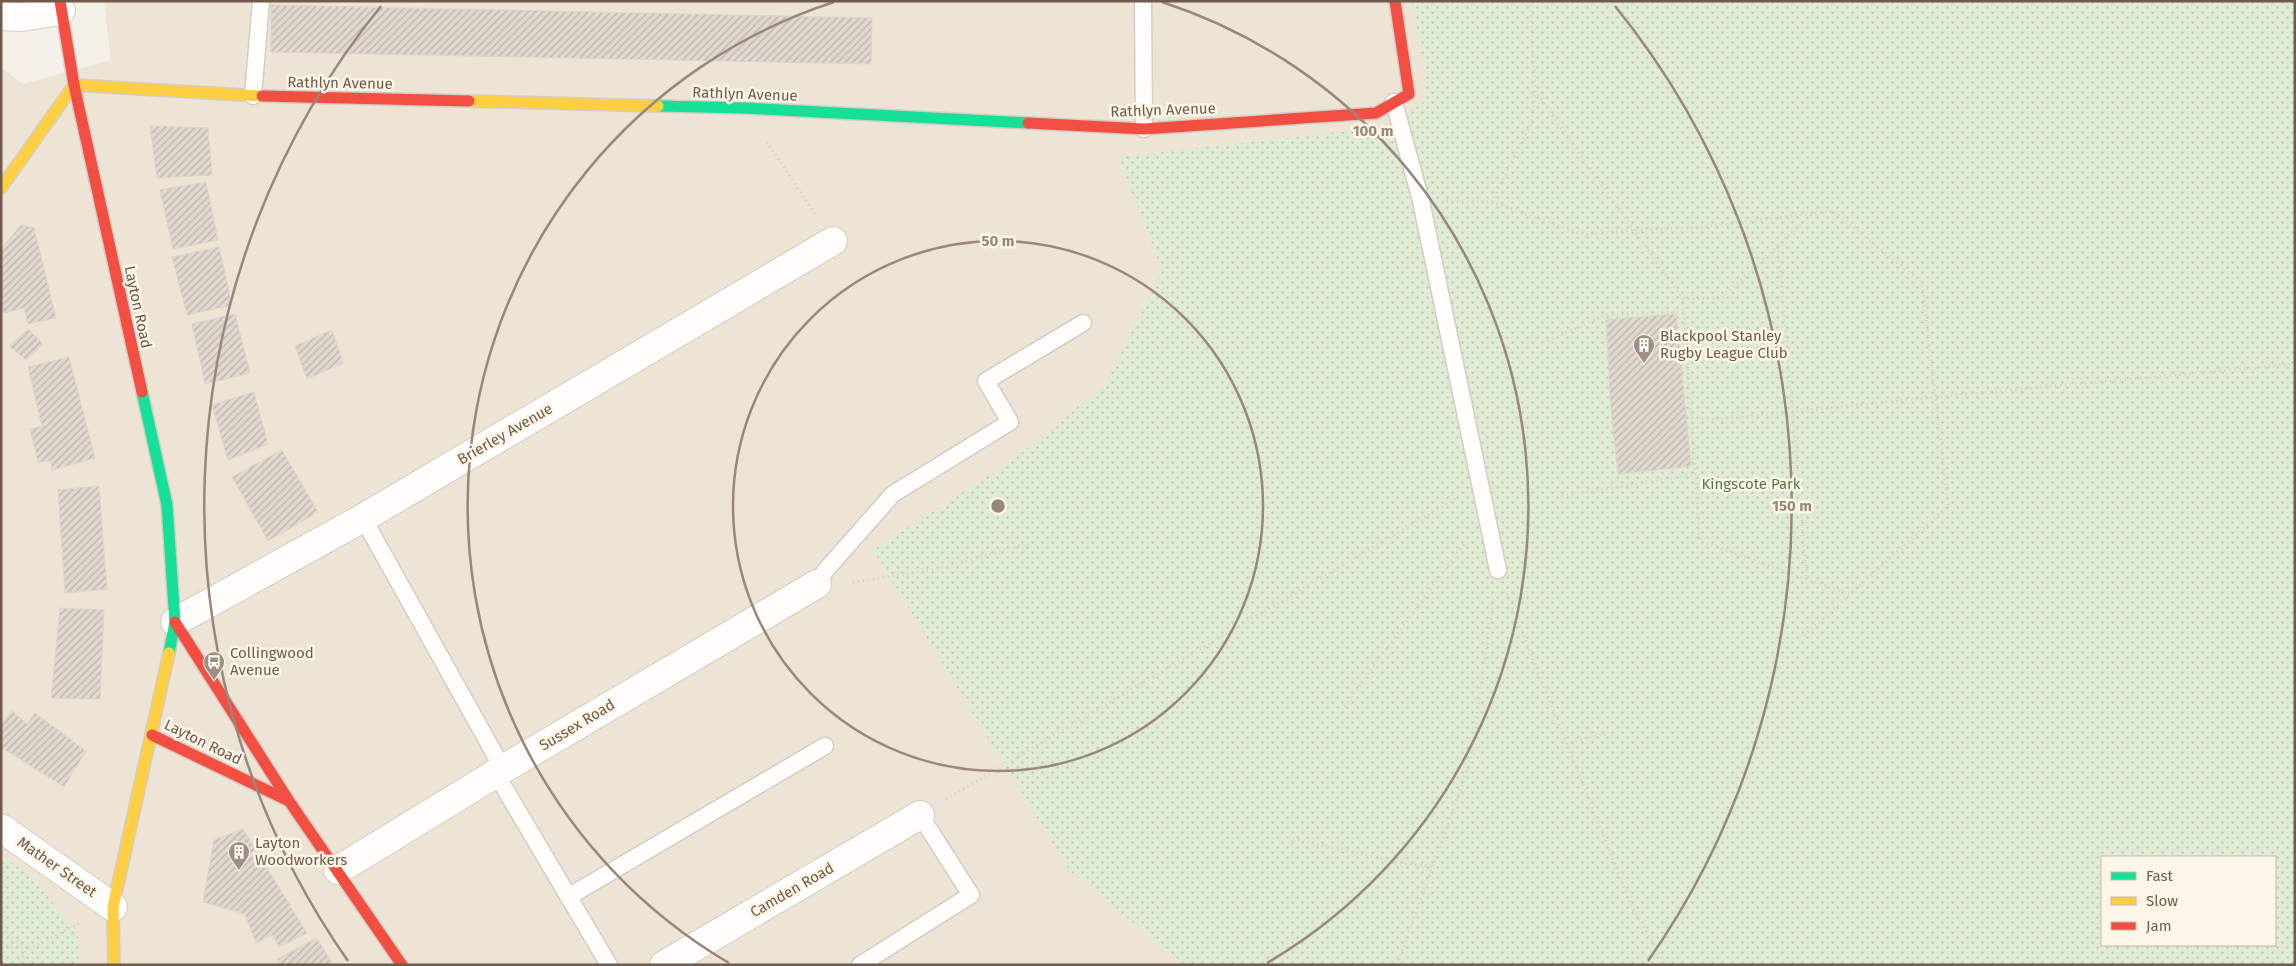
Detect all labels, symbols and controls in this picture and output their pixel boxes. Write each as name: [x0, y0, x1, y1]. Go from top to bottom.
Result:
street label: Rathlyn Avenue: [287, 73, 393, 93]
street label: Rathlyn Avenue: [692, 83, 798, 105]
street label: Rathlyn Avenue: [1110, 99, 1216, 121]
text: 100 m: [1353, 122, 1393, 140]
text: 50 m: [981, 232, 1015, 250]
street label: Layton Road: [120, 264, 156, 350]
place label: Blackpool Stanley Rugby League Club: [1660, 327, 1788, 362]
building icon: Blackpool Stanley Rugby League Club: [1632, 333, 1656, 364]
street label: Brierley Avenue: [454, 400, 556, 468]
park label: Kingscote Park: [1701, 475, 1801, 493]
centre of rings: [989, 497, 1007, 515]
text: 150 m: [1772, 497, 1812, 515]
place label: Collingwood Avenue: [230, 644, 314, 679]
bus stop icon: Collingwood Avenue: [202, 650, 226, 681]
street label: Sussex Road: [536, 695, 618, 755]
street label: Layton Road: [161, 716, 245, 768]
street label: Mather Street: [14, 833, 101, 901]
place label: Layton Woodworkers: [255, 834, 347, 869]
building icon: Layton Woodworkers: [227, 840, 251, 871]
legend: [2101, 856, 2276, 946]
street label: Camden Road: [747, 859, 837, 921]
text: Fast: [2146, 867, 2173, 885]
text: Slow: [2146, 892, 2178, 910]
text: Jam: [2146, 917, 2172, 935]

